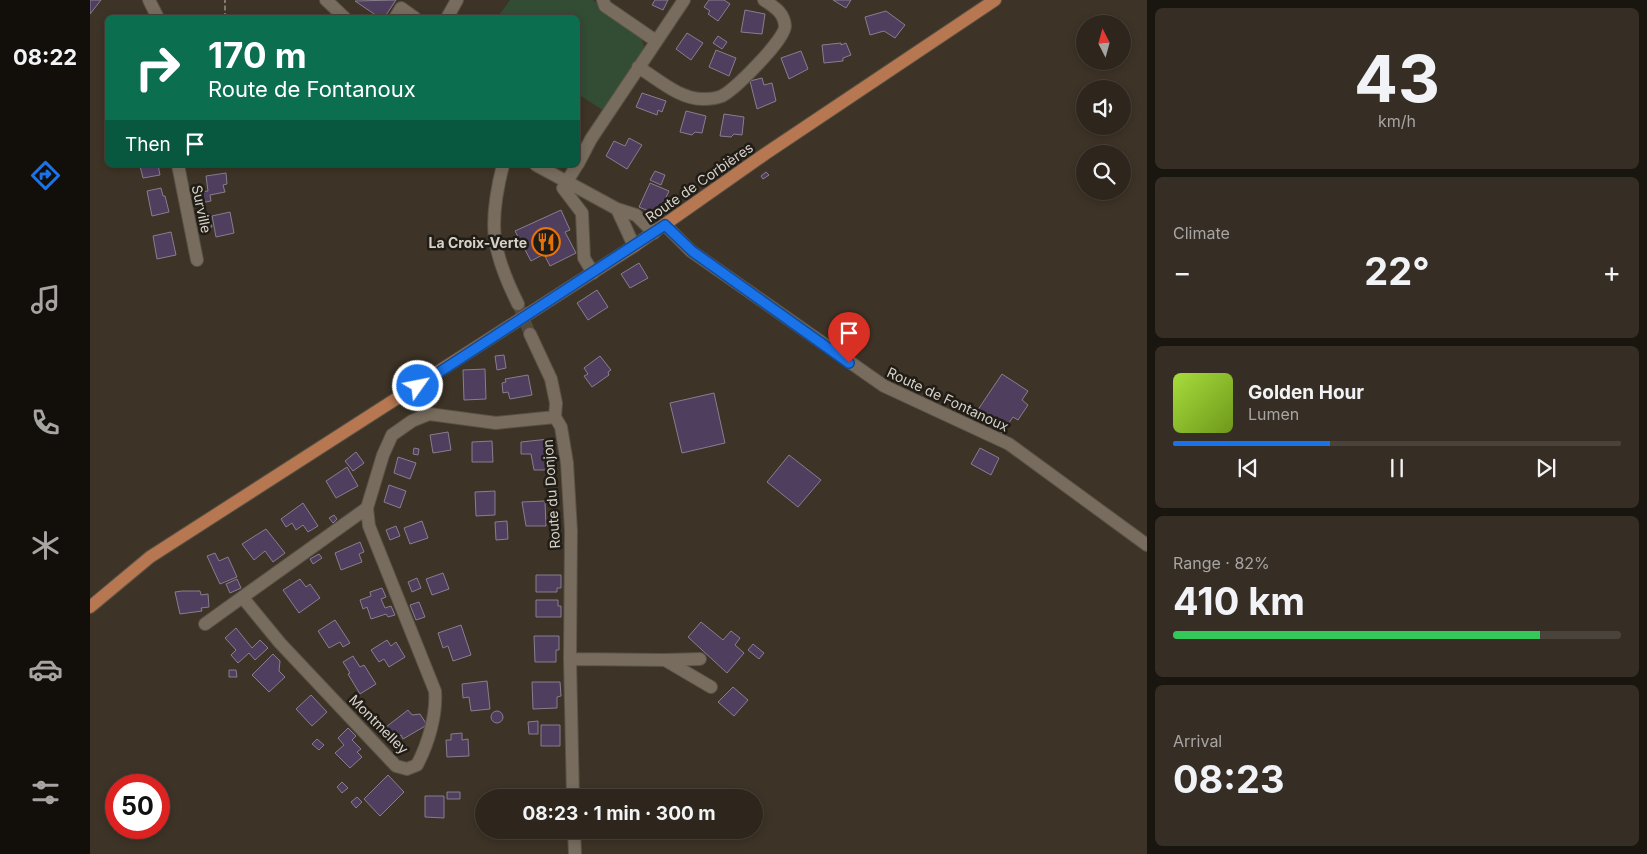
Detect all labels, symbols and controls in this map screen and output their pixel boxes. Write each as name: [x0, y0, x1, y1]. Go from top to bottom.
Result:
north arrow: [1076, 15, 1131, 70]
map controls: [1076, 15, 1131, 200]
text: 170 m: [208, 34, 307, 76]
icon: right: [125, 35, 190, 100]
text: 43: [1354, 39, 1440, 118]
text: 08:22: [13, 44, 77, 70]
text: Route de Fontanoux: [208, 76, 416, 102]
button: sound: [1076, 80, 1131, 135]
text: km/h: [1378, 111, 1416, 131]
icon: arrive: [181, 130, 209, 158]
text: Then: [125, 133, 171, 156]
street label: Route de Corbières: [642, 138, 756, 226]
button: search: [1076, 145, 1131, 200]
icon: directions: [28, 158, 63, 193]
street label: Surville: [189, 183, 215, 235]
text: Climate: [1173, 223, 1230, 243]
restaurant icon: La Croix-Verte: [531, 227, 561, 257]
place label: La Croix-Verte: [429, 234, 527, 251]
text: 22°: [1364, 248, 1430, 294]
text: −: [1173, 255, 1192, 289]
text: +: [1602, 255, 1621, 289]
icon: music: [28, 282, 63, 317]
pin: [828, 312, 870, 363]
icon: arrive: [835, 319, 863, 347]
position arrow: [391, 359, 443, 411]
street label: Route de Fontanoux: [885, 363, 1012, 435]
text: Golden Hour: [1248, 381, 1364, 404]
text: Lumen: [1248, 404, 1299, 424]
icon: phone: [28, 405, 63, 440]
street label: Route du Donjon: [539, 439, 563, 549]
icon: previous: [1234, 454, 1262, 482]
icon: pause: [1383, 454, 1411, 482]
icon: next: [1532, 454, 1560, 482]
icon: climate: [28, 528, 63, 563]
text: Range · 82%: [1173, 553, 1270, 573]
text: 410 km: [1173, 578, 1305, 624]
icon: car: [28, 652, 63, 687]
street label: Montmelley: [346, 691, 412, 757]
text: Arrival: [1173, 731, 1222, 751]
text: 08:23: [1173, 756, 1285, 802]
speed limit sign: 50: [105, 774, 170, 839]
icon: filters: [28, 775, 63, 810]
text: 08:23 · 1 min · 300 m: [522, 802, 716, 825]

